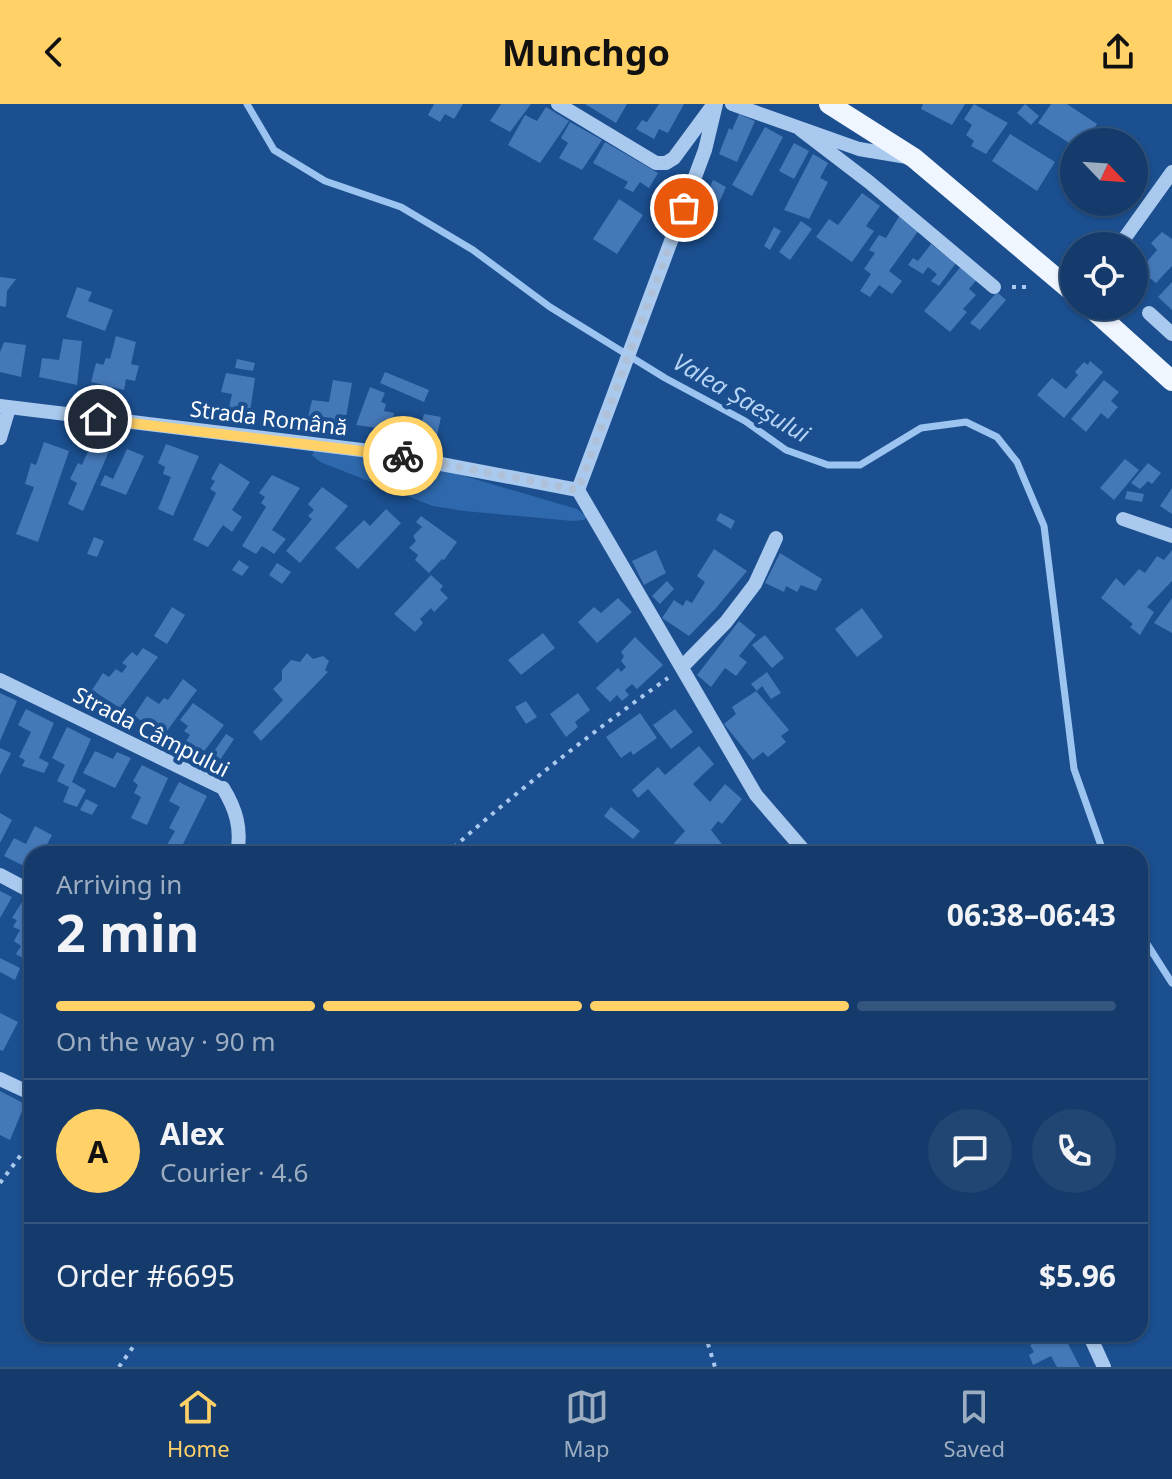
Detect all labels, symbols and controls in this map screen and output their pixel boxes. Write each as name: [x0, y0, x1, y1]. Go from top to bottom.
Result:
text: Munchgo: [502, 28, 670, 77]
icon: back: [32, 30, 76, 74]
icon: share: [1096, 30, 1140, 74]
north arrow: [1060, 128, 1148, 216]
map controls: [1060, 128, 1148, 320]
pin: [650, 174, 718, 242]
icon: bag: [662, 186, 706, 230]
button: locate: [1060, 232, 1148, 320]
water label: Valea Șaeșului: [668, 345, 817, 450]
pin: [64, 385, 132, 453]
street label: Strada Română: [189, 392, 349, 442]
icon: home: [76, 397, 120, 441]
courier: [363, 416, 443, 496]
icon: bike: [381, 434, 425, 478]
street label: Strada Câmpului: [69, 679, 235, 783]
text: Arriving in: [56, 866, 182, 902]
text: 06:38–06:43: [947, 894, 1116, 935]
text: 2 min: [56, 896, 199, 967]
text: On the way · 90 m: [56, 1023, 276, 1059]
button: chat: [928, 1109, 1012, 1193]
button: phone: [1032, 1109, 1116, 1193]
text: Alex: [160, 1113, 224, 1154]
text: A: [88, 1131, 108, 1172]
text: Courier · 4.6: [160, 1154, 308, 1190]
text: Order #6695: [56, 1255, 235, 1296]
text: $5.96: [1039, 1255, 1116, 1296]
tab: Home: [167, 1385, 230, 1463]
tab: Map: [564, 1385, 609, 1463]
tab: Saved: [943, 1385, 1005, 1463]

